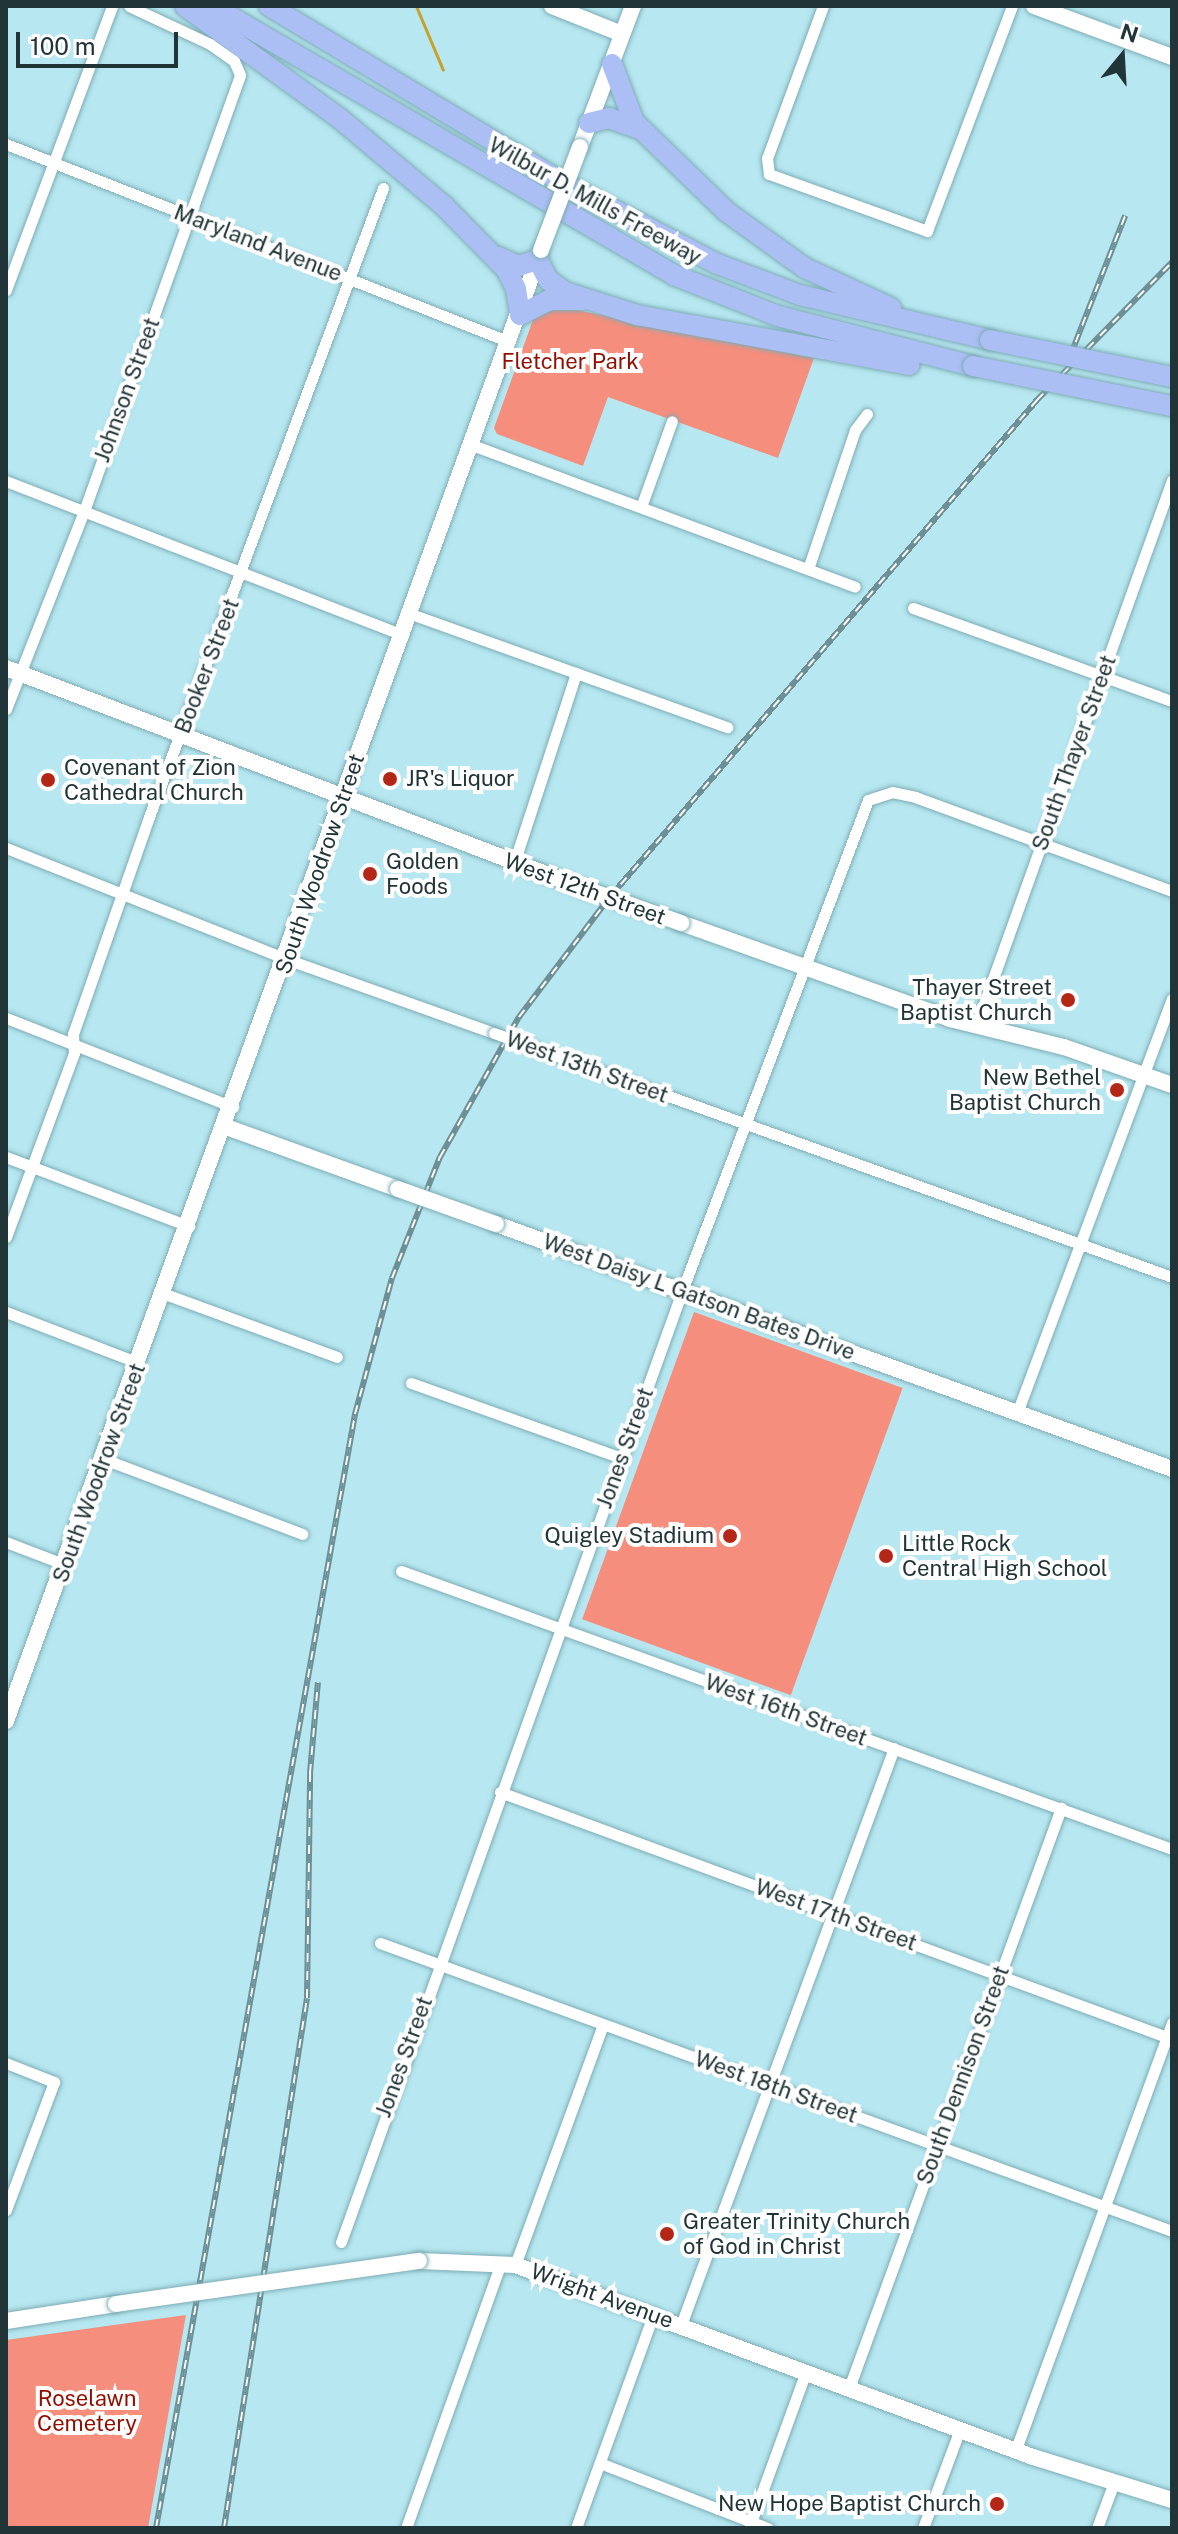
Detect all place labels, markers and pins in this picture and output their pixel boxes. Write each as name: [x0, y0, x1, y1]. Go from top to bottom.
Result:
place label: Covenant of Zion Cathedral Church: [64, 754, 244, 806]
place label: JR's Liquor: [406, 766, 515, 792]
marker: JR's Liquor: [381, 770, 399, 788]
marker: Covenant of Zion Cathedral Church: [39, 771, 57, 789]
place label: Golden Foods: [386, 848, 459, 900]
marker: Golden Foods: [361, 865, 379, 883]
place label: Thayer Street Baptist Church: [900, 974, 1052, 1026]
marker: Thayer Street Baptist Church: [1059, 991, 1077, 1009]
place label: New Bethel Baptist Church: [949, 1064, 1101, 1116]
marker: New Bethel Baptist Church: [1108, 1081, 1126, 1099]
place label: Quigley Stadium: [544, 1523, 714, 1549]
marker: Quigley Stadium: [721, 1527, 739, 1545]
place label: Little Rock Central High School: [902, 1530, 1107, 1582]
marker: Little Rock Central High School: [877, 1547, 895, 1565]
place label: Greater Trinity Church of God in Christ: [683, 2208, 910, 2260]
marker: Greater Trinity Church of God in Christ: [658, 2225, 676, 2243]
place label: New Hope Baptist Church: [718, 2491, 981, 2517]
marker: New Hope Baptist Church: [988, 2495, 1006, 2513]

